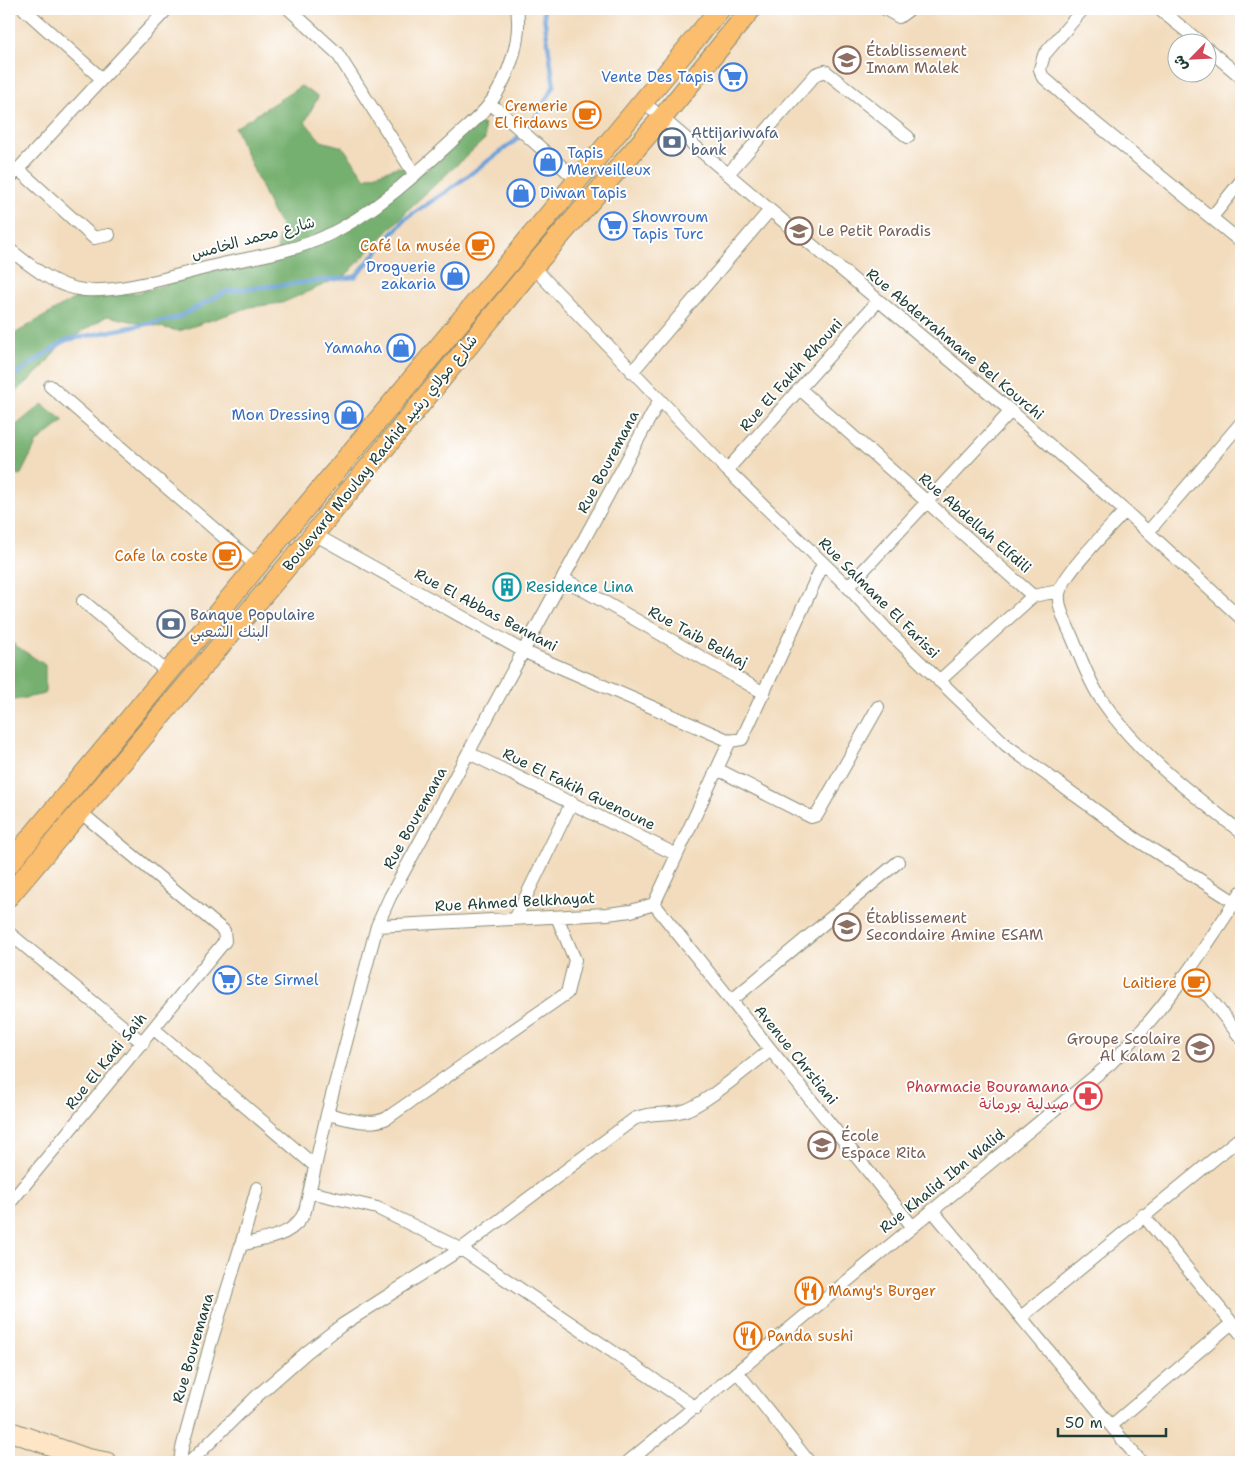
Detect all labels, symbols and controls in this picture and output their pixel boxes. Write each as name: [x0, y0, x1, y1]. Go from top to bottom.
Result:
north arrow: [1168, 32, 1218, 82]
place label: Établissement Imam Malek: [866, 40, 967, 78]
school or university icon: Établissement Imam Malek: [832, 45, 862, 75]
text: ش: [1169, 53, 1191, 74]
supermarket icon: Vente Des Tapis: [718, 62, 748, 92]
place label: Vente Des Tapis: [601, 67, 714, 87]
place label: Cremerie El firdaws: [494, 96, 568, 133]
cafe icon: Cremerie El firdaws: [572, 100, 602, 130]
place label: Attijariwafa bank: [691, 123, 779, 160]
bank icon: Attijariwafa bank: [657, 127, 687, 157]
place label: Tapis Merveilleux: [567, 143, 651, 180]
shop icon: Tapis Merveilleux: [533, 147, 563, 177]
shop icon: Diwan Tapis: [506, 178, 536, 208]
place label: Diwan Tapis: [540, 183, 627, 203]
place label: Showroum Tapis Turc: [632, 207, 708, 244]
supermarket icon: Showroum Tapis Turc: [598, 211, 628, 241]
street label: شارع محمد الخامس: [189, 212, 317, 264]
school or university icon: Le Petit Paradis: [784, 216, 814, 246]
place label: Le Petit Paradis: [818, 221, 931, 241]
cafe icon: Café la musée: [465, 231, 495, 261]
place label: Café la musée: [360, 236, 461, 256]
place label: Droguerie zakaria: [366, 257, 437, 294]
shop icon: Droguerie zakaria: [440, 261, 470, 291]
street label: Rue Abderrahmane Bel Kourchi: [862, 264, 1048, 424]
street label: Rue El Fakih Rhouni: [735, 314, 847, 436]
street label: Boulevard Moulay Rachid شارع مولاي رشيد: [278, 331, 483, 576]
shop icon: Yamaha: [386, 333, 416, 363]
place label: Yamaha: [325, 338, 383, 358]
shop icon: Mon Dressing: [334, 400, 364, 430]
place label: Mon Dressing: [232, 405, 330, 425]
street label: Rue Bouremana: [572, 406, 644, 517]
street label: Rue Abdellah Elfdili: [914, 468, 1036, 578]
street label: Rue Salmane El Farissi: [814, 533, 944, 663]
cafe icon: Cafe la coste: [212, 541, 242, 571]
place label: Cafe la coste: [115, 546, 208, 566]
street label: Rue El Abbas Bennani: [411, 564, 561, 656]
building icon: Residence Lina: [492, 572, 522, 602]
place label: Residence Lina: [526, 577, 634, 597]
street label: Rue Taib Belhaj: [645, 601, 751, 673]
place label: Banque Populaire البنك الشعبي: [190, 605, 315, 645]
bank icon: Banque Populaire البنك الشعبي: [156, 609, 186, 639]
street label: Rue El Fakih Guenoune: [499, 743, 659, 835]
street label: Rue Bouremana: [379, 763, 452, 873]
street label: Rue Ahmed Belkhayat: [434, 888, 596, 916]
place label: Établissement Secondaire Amine ESAM: [866, 907, 1043, 945]
school or university icon: Établissement Secondaire Amine ESAM: [832, 912, 862, 942]
supermarket icon: Ste Sirmel: [212, 965, 242, 995]
cafe icon: Laitiere: [1181, 968, 1211, 998]
place label: Ste Sirmel: [246, 970, 319, 990]
place label: Laitiere: [1122, 973, 1177, 993]
street label: Avenue Chrstiani: [750, 1001, 842, 1109]
street label: Rue El Kadi Saih: [61, 1008, 151, 1114]
place label: Groupe Scolaire Al Kalam 2: [1067, 1029, 1181, 1066]
school or university icon: Groupe Scolaire Al Kalam 2: [1185, 1033, 1215, 1063]
place label: Pharmacie Bouramana صيدلية بورمانة: [906, 1077, 1070, 1114]
pharmacy icon: Pharmacie Bouramana صيدلية بورمانة: [1073, 1081, 1103, 1111]
street label: Rue Khalid Ibn Walid: [875, 1124, 1009, 1238]
place label: École Espace Rita: [841, 1125, 926, 1163]
school or university icon: École Espace Rita: [807, 1130, 837, 1160]
restaurant icon: Mamy's Burger: [794, 1276, 824, 1306]
place label: Mamy's Burger: [828, 1281, 936, 1301]
street label: Rue Bouremana: [168, 1290, 218, 1405]
restaurant icon: Panda sushi: [733, 1321, 763, 1351]
place label: Panda sushi: [767, 1326, 854, 1346]
scale bar: [1058, 1406, 1165, 1438]
text: 50 m: [1065, 1413, 1103, 1433]

